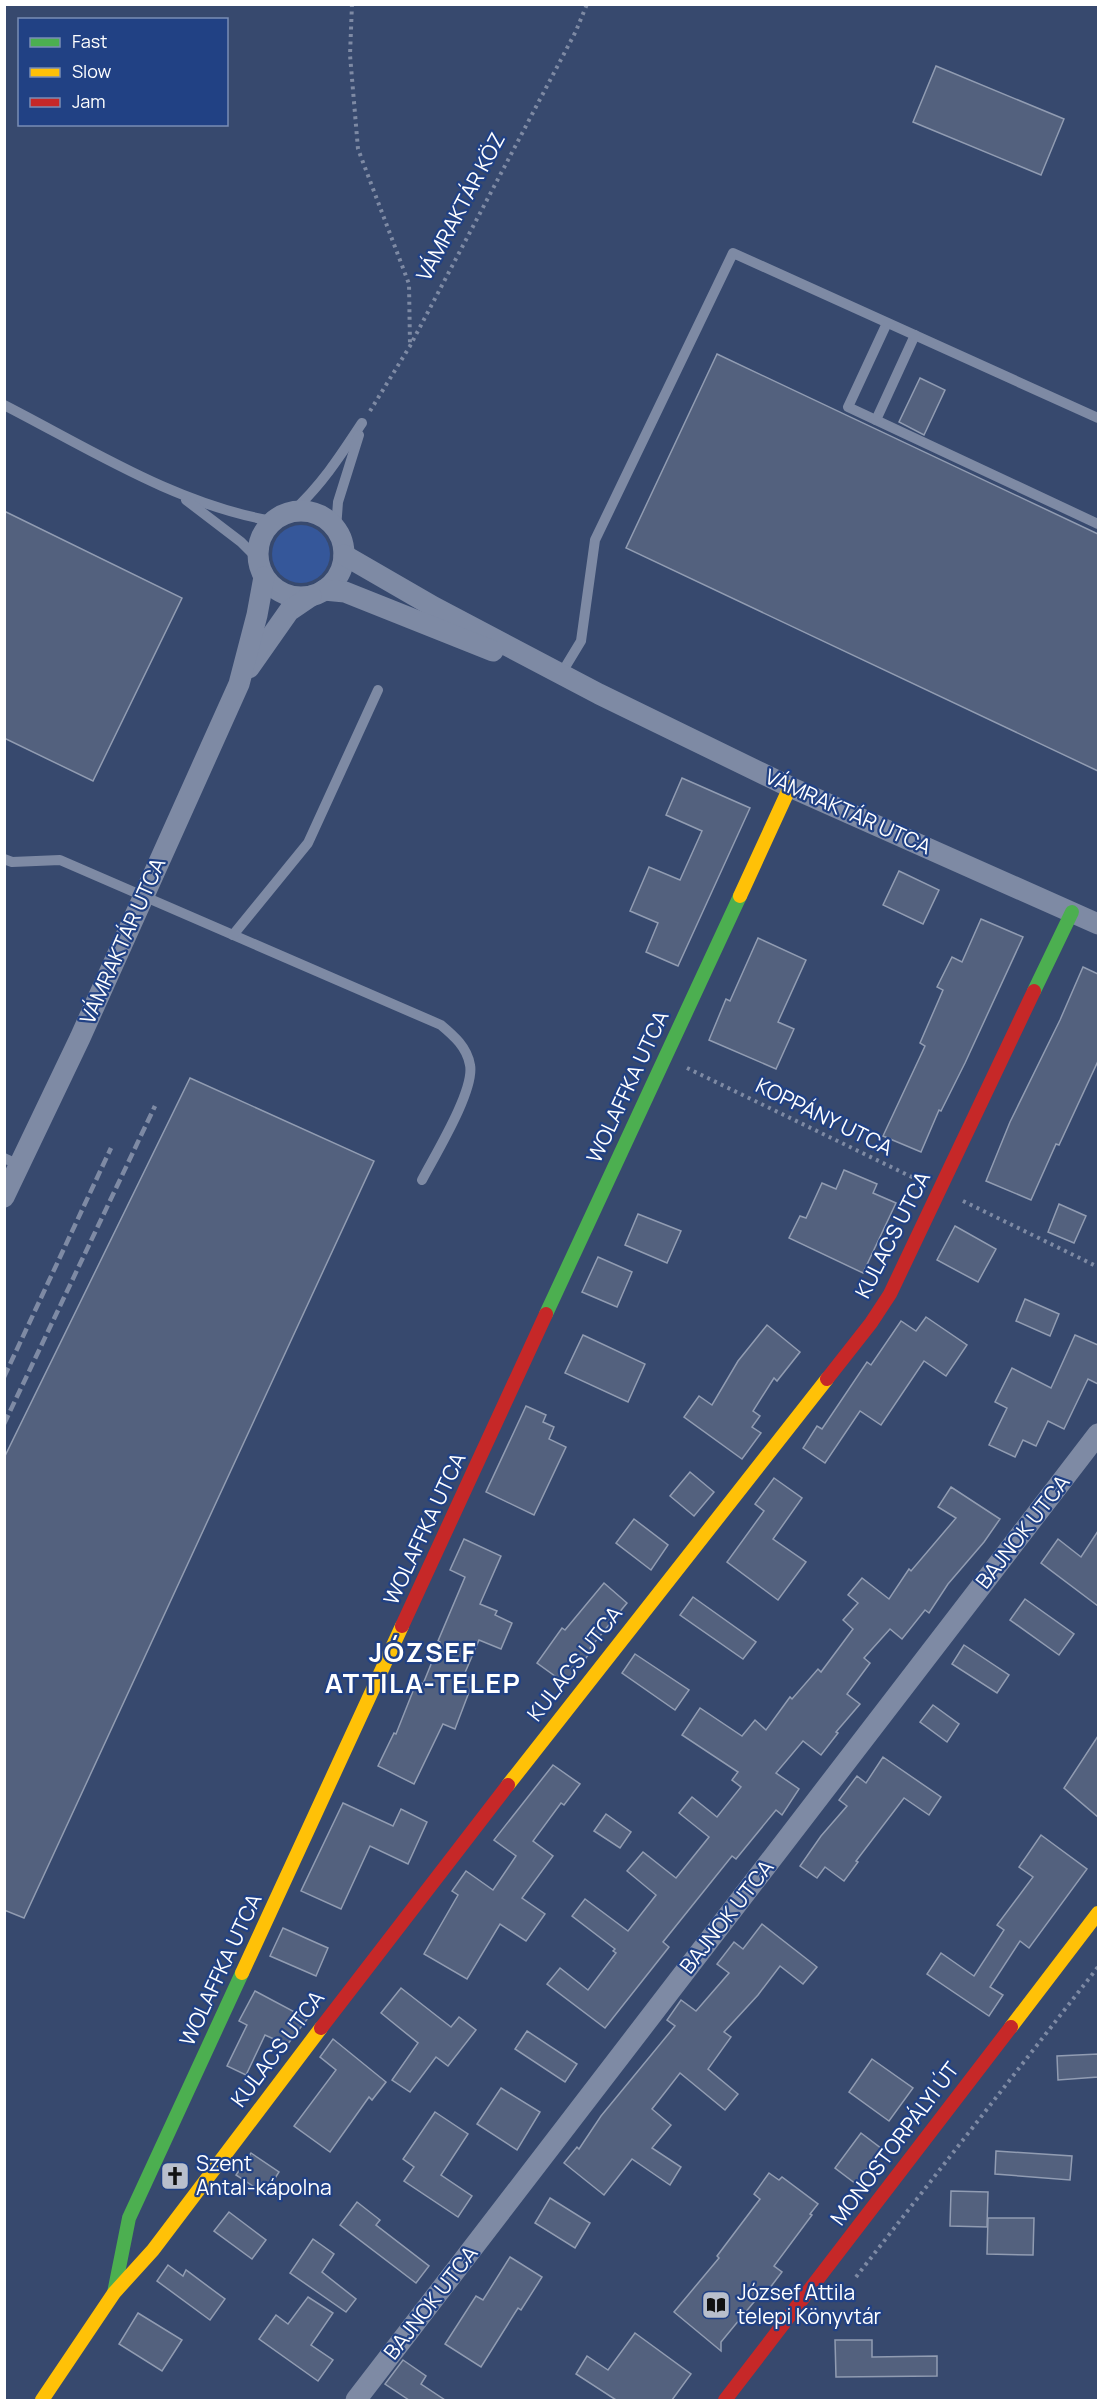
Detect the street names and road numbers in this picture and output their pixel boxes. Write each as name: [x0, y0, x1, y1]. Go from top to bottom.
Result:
street label: VÁMRAKTÁR KÖZ: [409, 128, 511, 285]
street label: VÁMRAKTÁR UTCA: [761, 762, 936, 860]
street label: VÁMRAKTÁR UTCA: [73, 853, 171, 1028]
street label: WOLAFFKA UTCA: [580, 1006, 675, 1167]
street label: KOPPÁNY UTCA: [751, 1071, 898, 1161]
street label: KULACS UTCA: [848, 1166, 936, 1303]
street label: WOLAFFKA UTCA: [377, 1448, 472, 1609]
street label: BAJNOK UTCA: [969, 1469, 1075, 1594]
street label: KULACS UTCA: [520, 1600, 628, 1727]
street label: BAJNOK UTCA: [673, 1854, 779, 1979]
street label: WOLAFFKA UTCA: [173, 1889, 268, 2050]
street label: KULACS UTCA: [224, 1985, 330, 2112]
street label: MONOSTORPÁLYI ÚT: [824, 2056, 965, 2231]
street label: BAJNOK UTCA: [377, 2240, 483, 2365]

